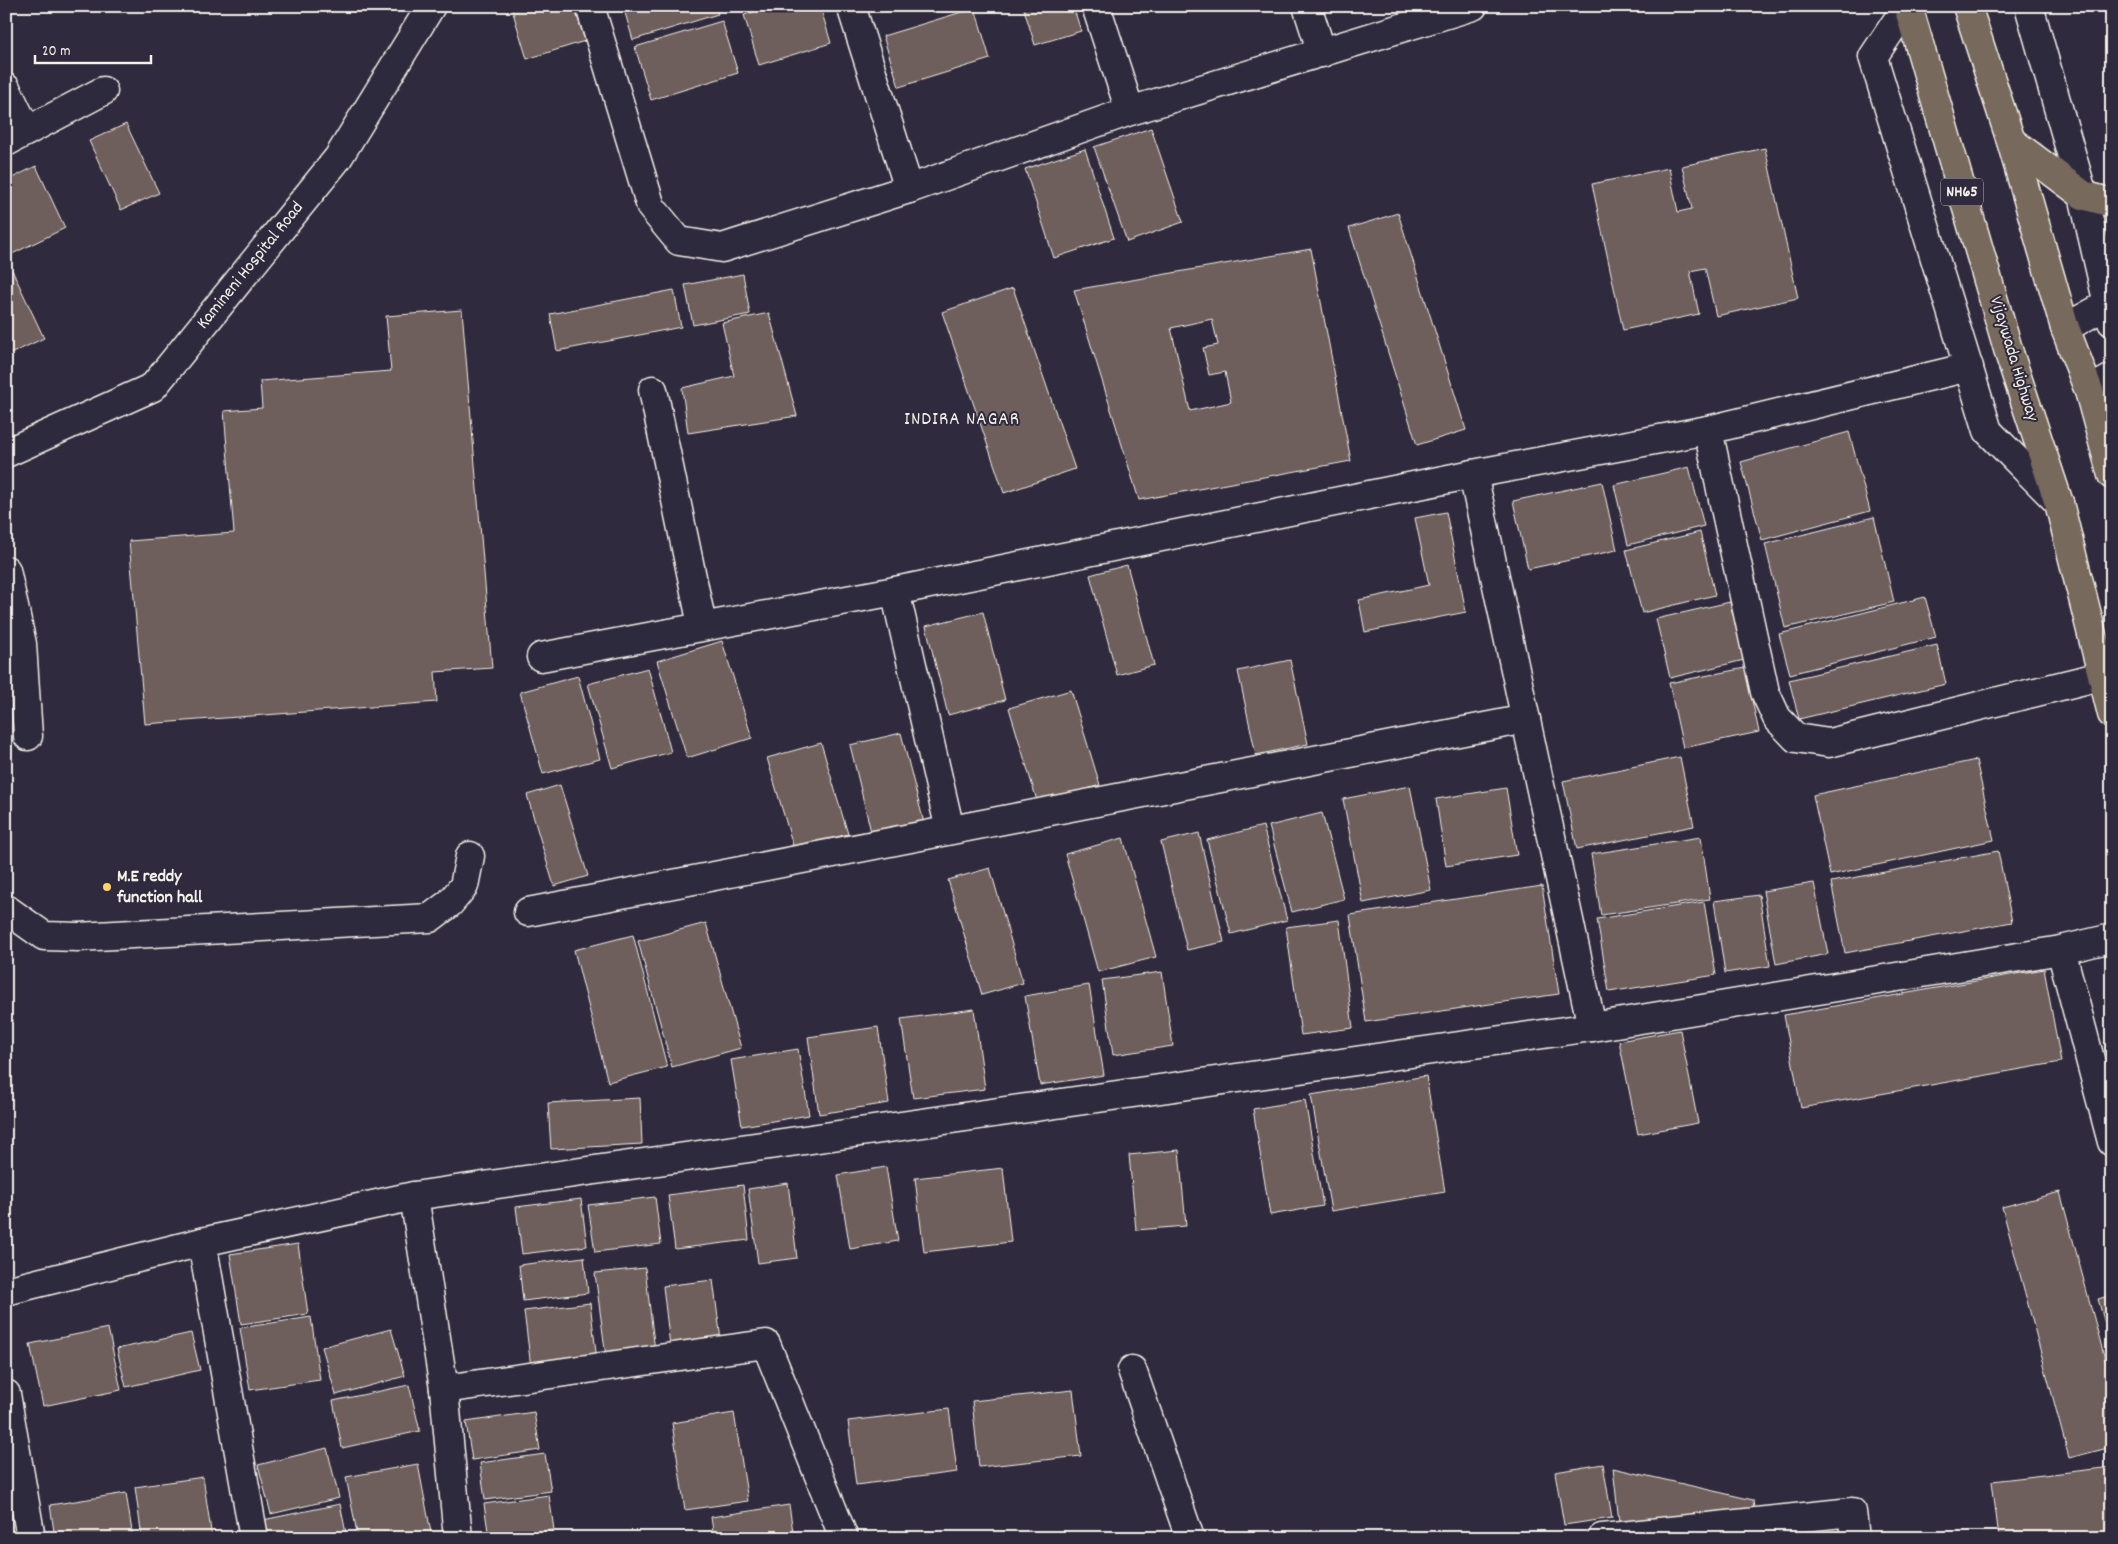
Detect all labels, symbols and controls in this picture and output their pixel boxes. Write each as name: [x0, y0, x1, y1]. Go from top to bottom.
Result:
scale bar: [35, 32, 151, 64]
text: 20 m: [42, 41, 70, 63]
road number: NH65: [1941, 178, 1983, 206]
street label: Kamineni Hospital Road: [192, 197, 310, 335]
street label: Vijaywada Highway: [1982, 293, 2044, 425]
district label: INDIRA NAGAR: [904, 407, 1020, 434]
place label: M.E reddy function hall: [116, 865, 203, 911]
marker: M.E reddy function hall: [101, 881, 113, 893]

